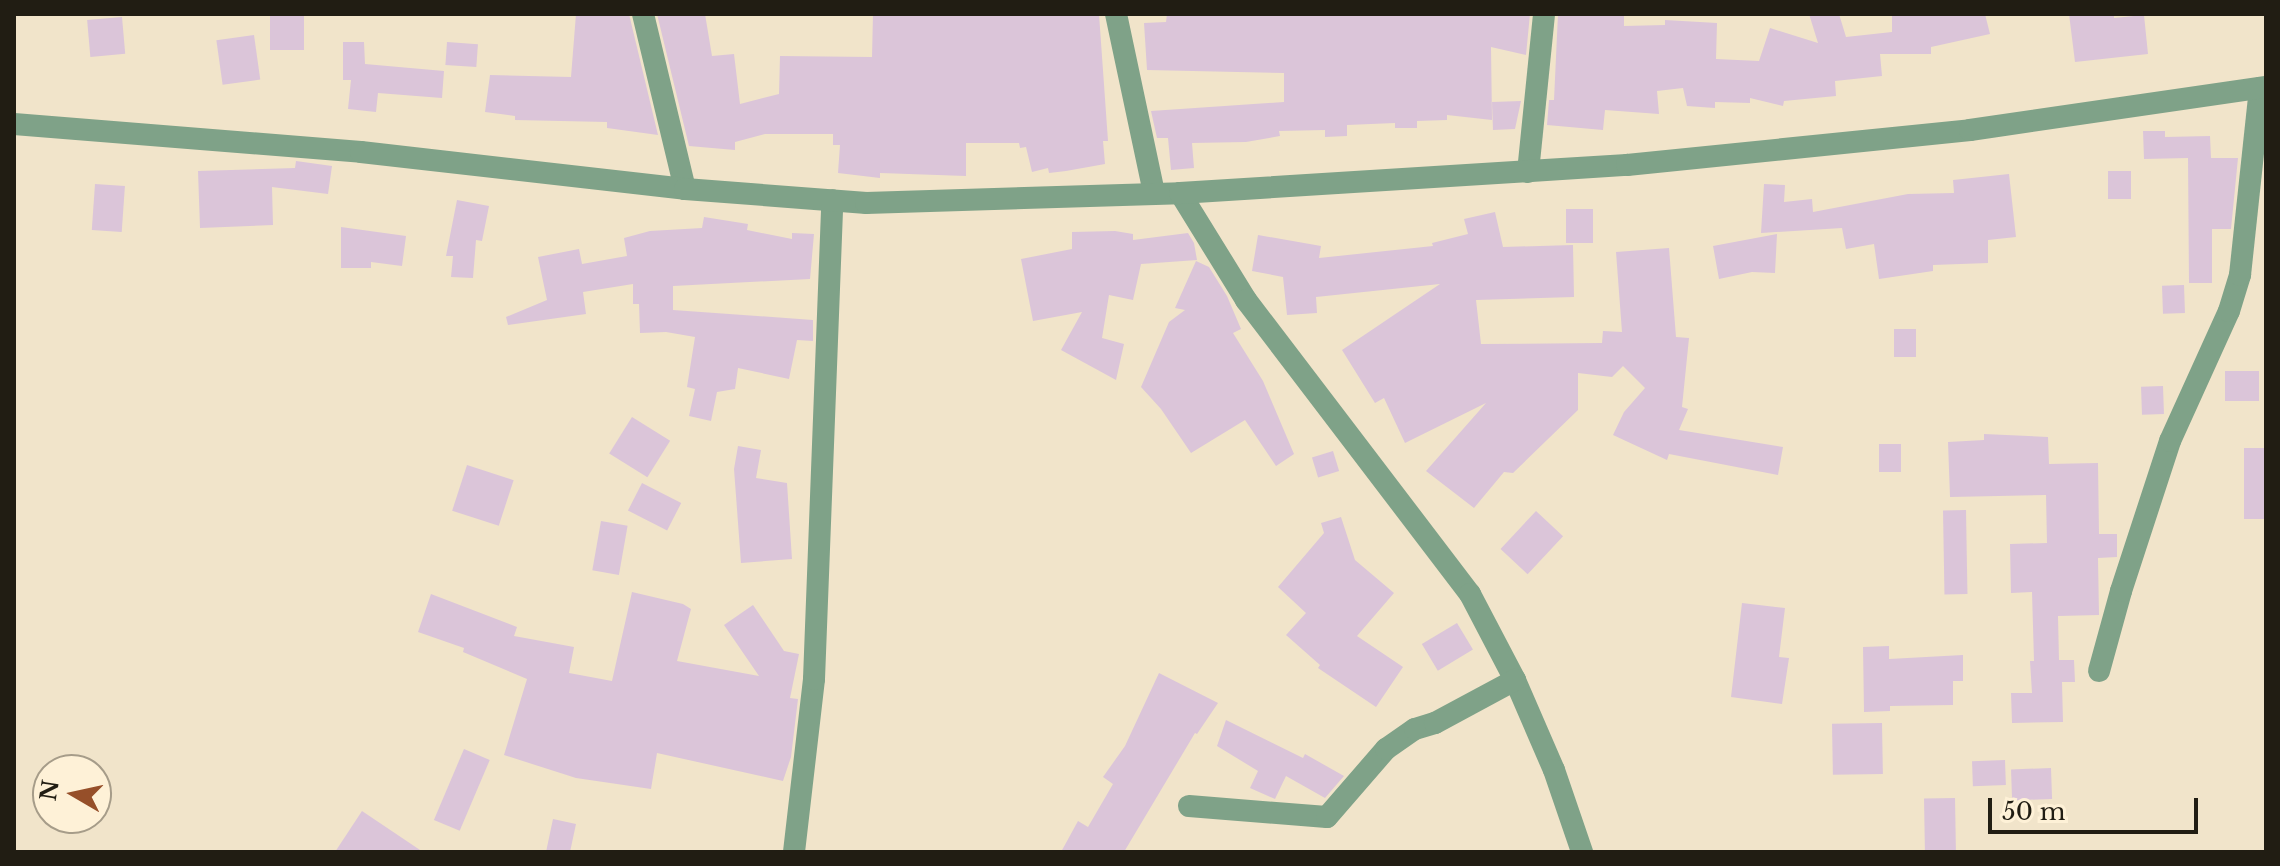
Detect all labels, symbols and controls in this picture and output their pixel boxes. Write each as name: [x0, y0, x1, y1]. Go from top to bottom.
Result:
north arrow: [32, 754, 112, 834]
text: N: [35, 778, 65, 803]
scale bar: [1992, 782, 2202, 832]
text: 50 m: [2002, 797, 2065, 826]

